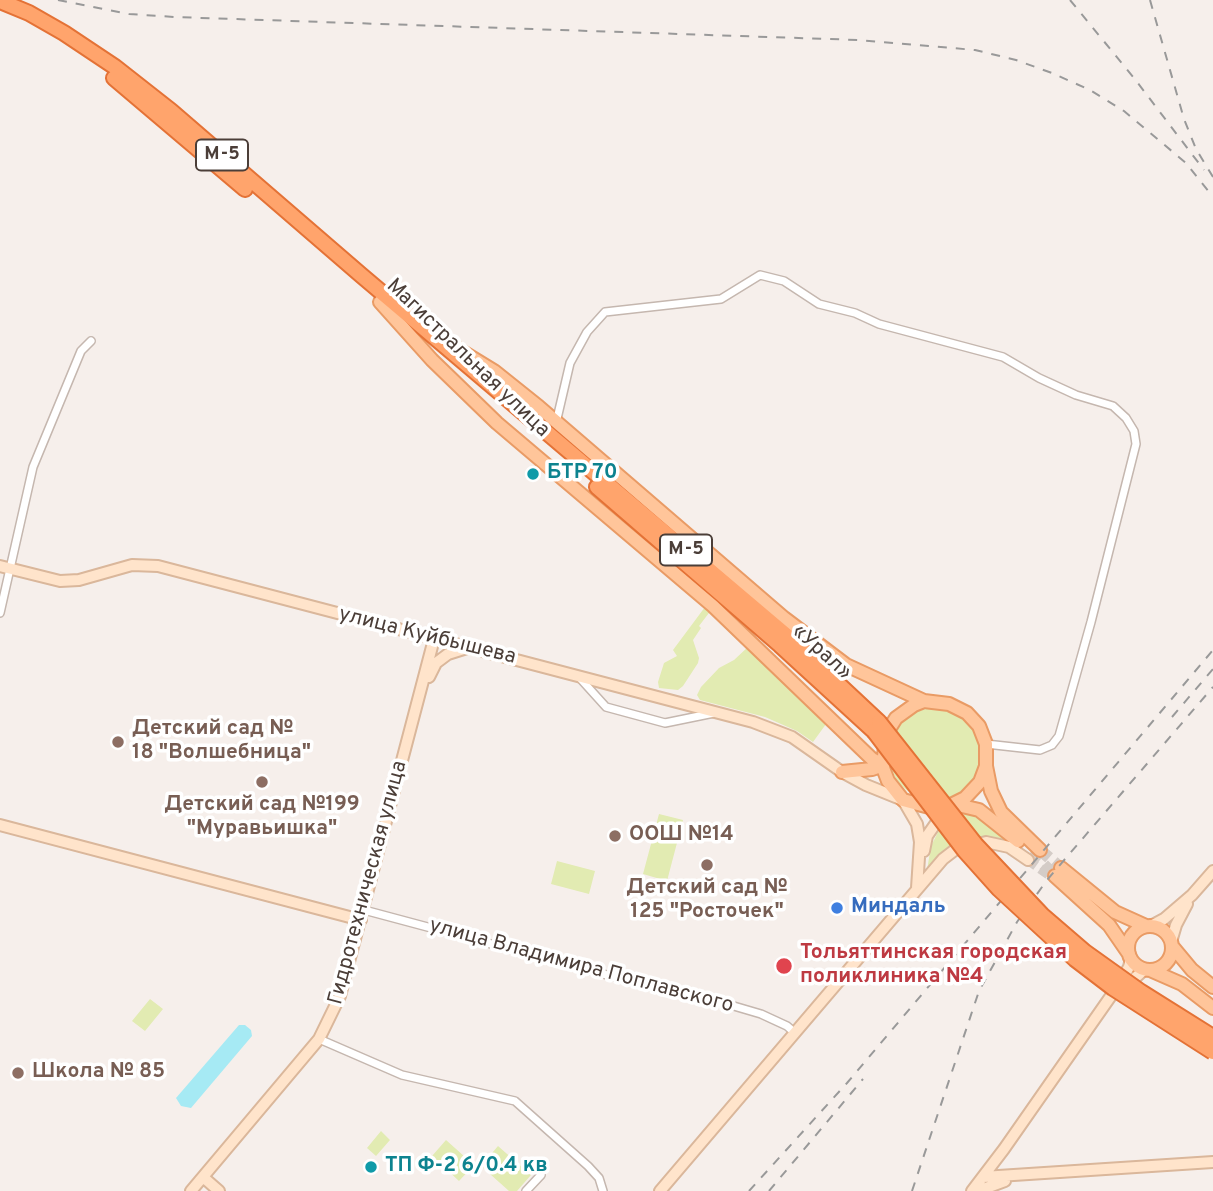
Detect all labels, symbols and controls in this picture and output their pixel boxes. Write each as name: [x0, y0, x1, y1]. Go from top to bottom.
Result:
road number: М-5: [196, 140, 248, 170]
street label: Магистральная улица: [380, 274, 554, 444]
place label: БТР 70: [547, 461, 617, 487]
marker: БТР 70: [525, 466, 541, 482]
road number: М-5: [660, 534, 712, 566]
street label: улица Куйбышева: [336, 603, 518, 671]
street label: «Урал»: [786, 620, 856, 686]
place label: Детский сад № 18 "Волшебница": [132, 717, 311, 767]
marker: Детский сад № 18 "Волшебница": [110, 734, 126, 750]
street label: Гидротехническая улица: [324, 758, 414, 1008]
marker: Детский сад №199 "Муравьишка": [254, 774, 270, 790]
place label: Детский сад №199 "Муравьишка": [164, 793, 360, 843]
place label: ООШ №14: [629, 823, 734, 849]
marker: ООШ №14: [607, 828, 623, 844]
marker: Детский сад № 125 "Росточек": [699, 857, 715, 873]
place label: Детский сад № 125 "Росточек": [626, 876, 788, 926]
place label: Миндаль: [851, 895, 946, 921]
marker: Миндаль: [829, 900, 845, 916]
street label: улица Владимира Поплавского: [426, 914, 736, 1020]
place label: Тольяттинская городская поликлиника №4: [800, 941, 1067, 991]
marker: Тольяттинская городская поликлиника №4: [774, 956, 794, 976]
place label: Школа № 85: [32, 1060, 165, 1086]
marker: Школа № 85: [10, 1065, 26, 1081]
place label: ТП Ф-2 6/0.4 кв: [385, 1154, 548, 1180]
marker: ТП Ф-2 6/0.4 кв: [363, 1159, 379, 1175]

